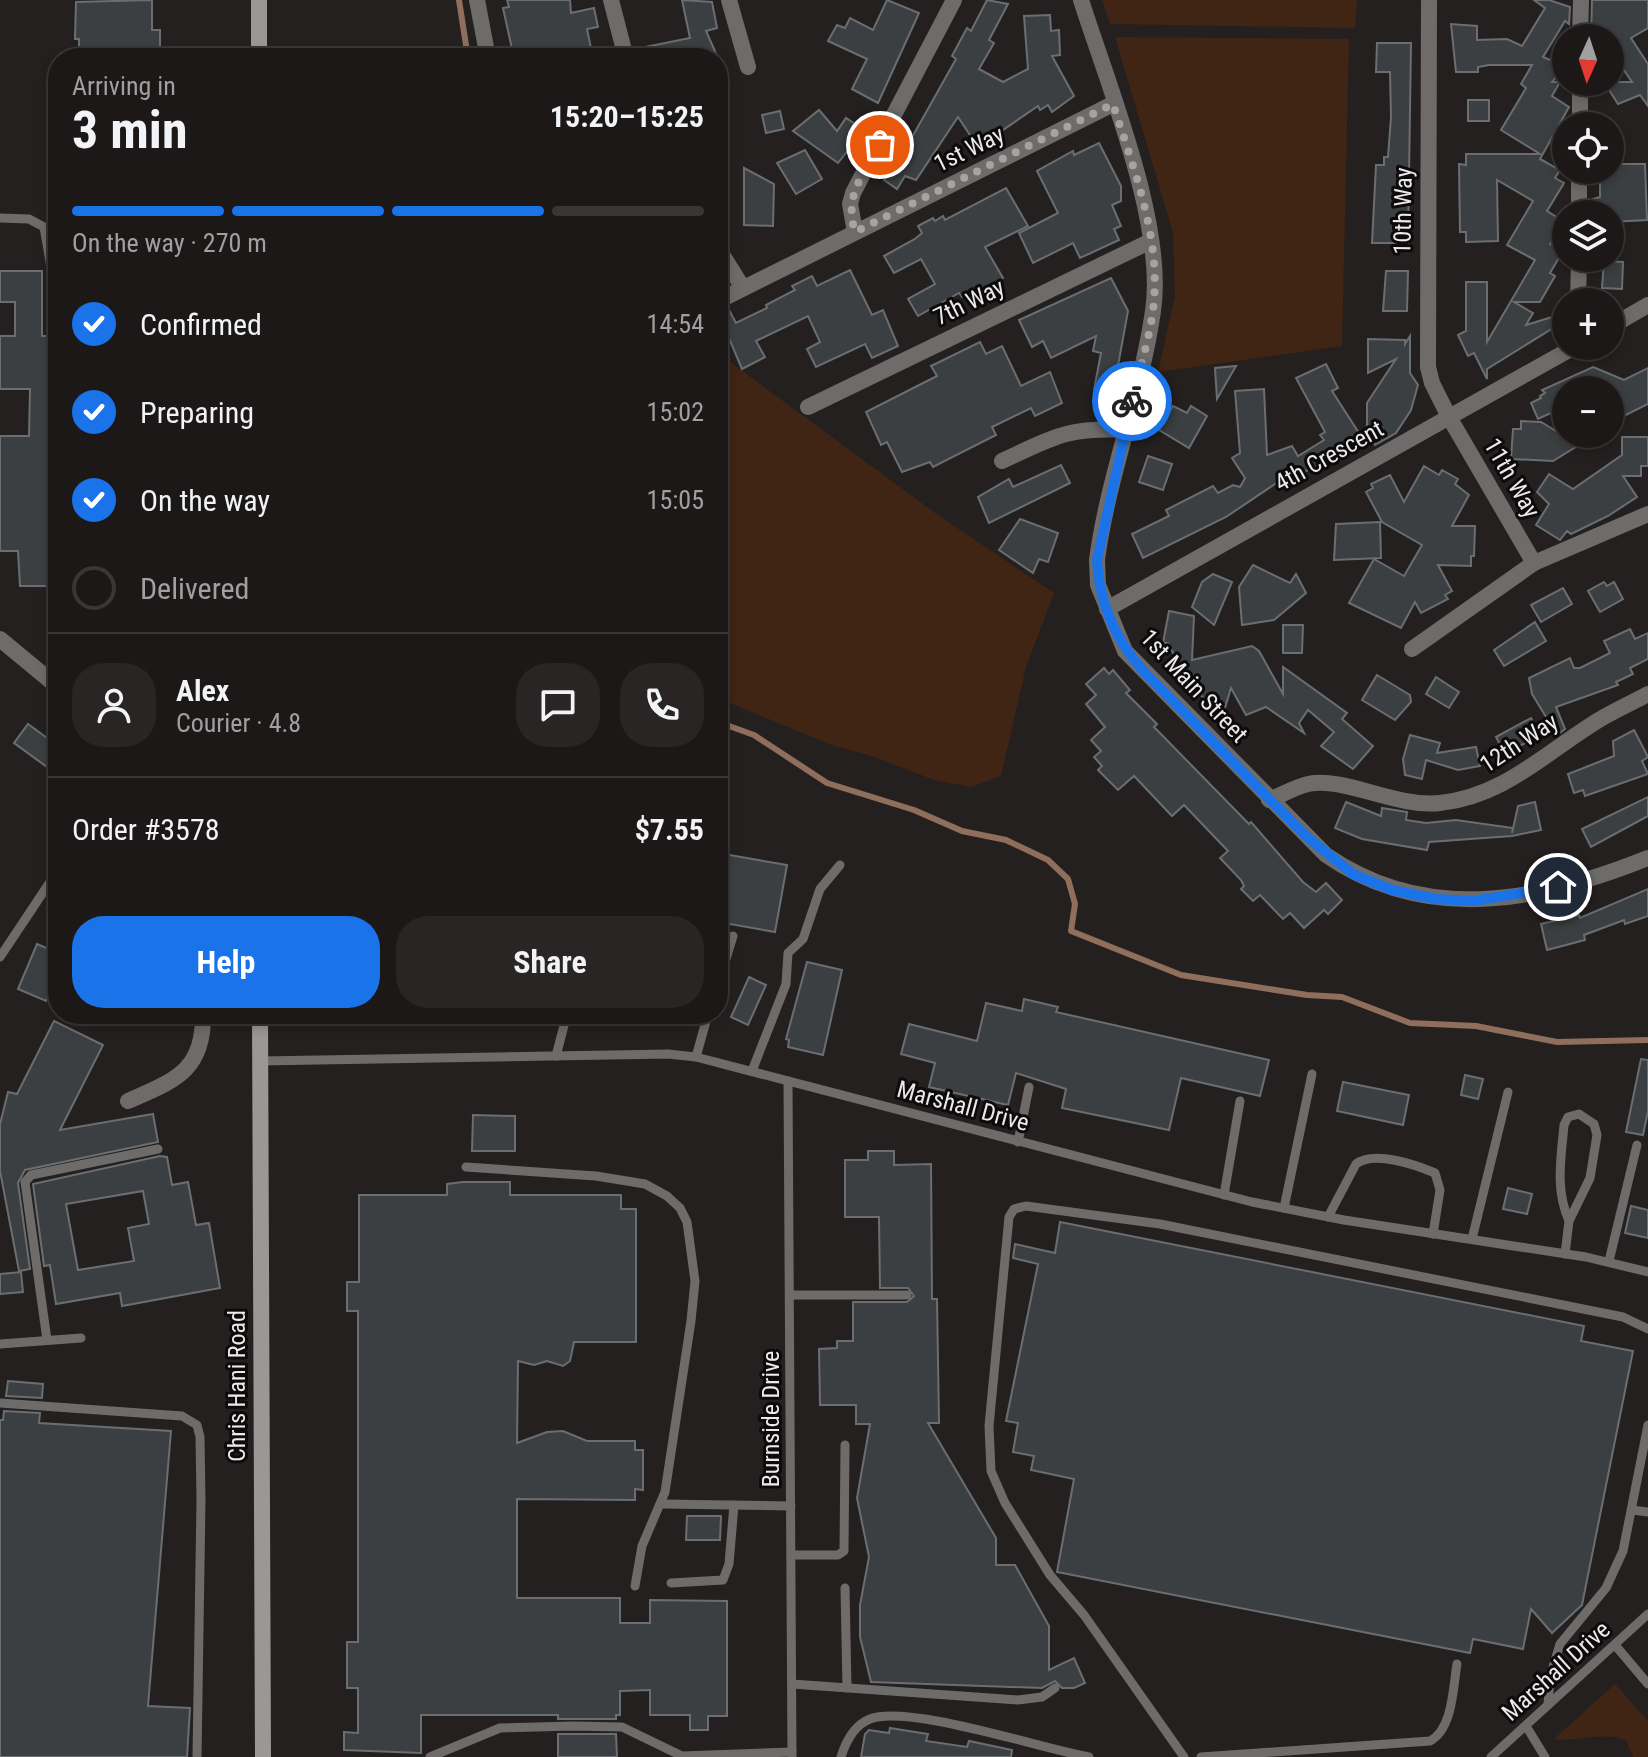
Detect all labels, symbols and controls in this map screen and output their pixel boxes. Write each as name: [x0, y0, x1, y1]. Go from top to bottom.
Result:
north arrow: [1552, 24, 1624, 96]
map controls: [1552, 24, 1624, 448]
text: Arriving in: [72, 71, 176, 101]
text: 15:20–15:25: [550, 99, 704, 134]
text: 3 min: [72, 100, 188, 161]
pin: [846, 111, 914, 179]
button: locate: [1552, 112, 1624, 184]
street label: 1st Way: [929, 120, 1009, 178]
icon: bag: [858, 123, 902, 167]
street label: 10th Way: [1388, 167, 1418, 255]
button: layers: [1552, 200, 1624, 272]
text: On the way · 270 m: [72, 228, 267, 258]
street label: 7th Way: [929, 273, 1009, 331]
button: +: [1552, 288, 1624, 360]
icon: check: [72, 302, 116, 346]
text: Confirmed: [140, 307, 262, 342]
text: 14:54: [647, 309, 704, 339]
courier: [1092, 361, 1172, 441]
button: −: [1552, 376, 1624, 448]
icon: bike: [1110, 379, 1154, 423]
icon: check: [72, 390, 116, 434]
text: Preparing: [140, 395, 254, 430]
text: 15:02: [647, 397, 704, 427]
street label: 4th Crescent: [1270, 415, 1388, 497]
street label: 11th Way: [1478, 433, 1546, 523]
icon: check: [72, 478, 116, 522]
text: On the way: [140, 483, 270, 518]
text: 15:05: [647, 485, 704, 515]
text: Delivered: [140, 571, 249, 606]
street label: 1st Main Street: [1135, 624, 1253, 748]
button: person: [72, 663, 156, 747]
button: chat: [516, 663, 600, 747]
button: phone: [620, 663, 704, 747]
text: Alex: [176, 673, 229, 708]
text: Courier · 4.8: [176, 708, 301, 738]
street label: 12th Way: [1475, 708, 1563, 778]
text: Order #3578: [72, 812, 220, 847]
text: $7.55: [635, 812, 704, 847]
pin: [1524, 853, 1592, 921]
icon: home: [1536, 865, 1580, 909]
button: Help: [72, 916, 380, 1008]
button: Share: [396, 916, 704, 1008]
street label: Marshall Drive: [894, 1075, 1032, 1137]
street label: Chris Hani Road: [223, 1310, 251, 1462]
street label: Burnside Drive: [757, 1351, 785, 1487]
street label: Marshall Drive: [1496, 1615, 1616, 1727]

